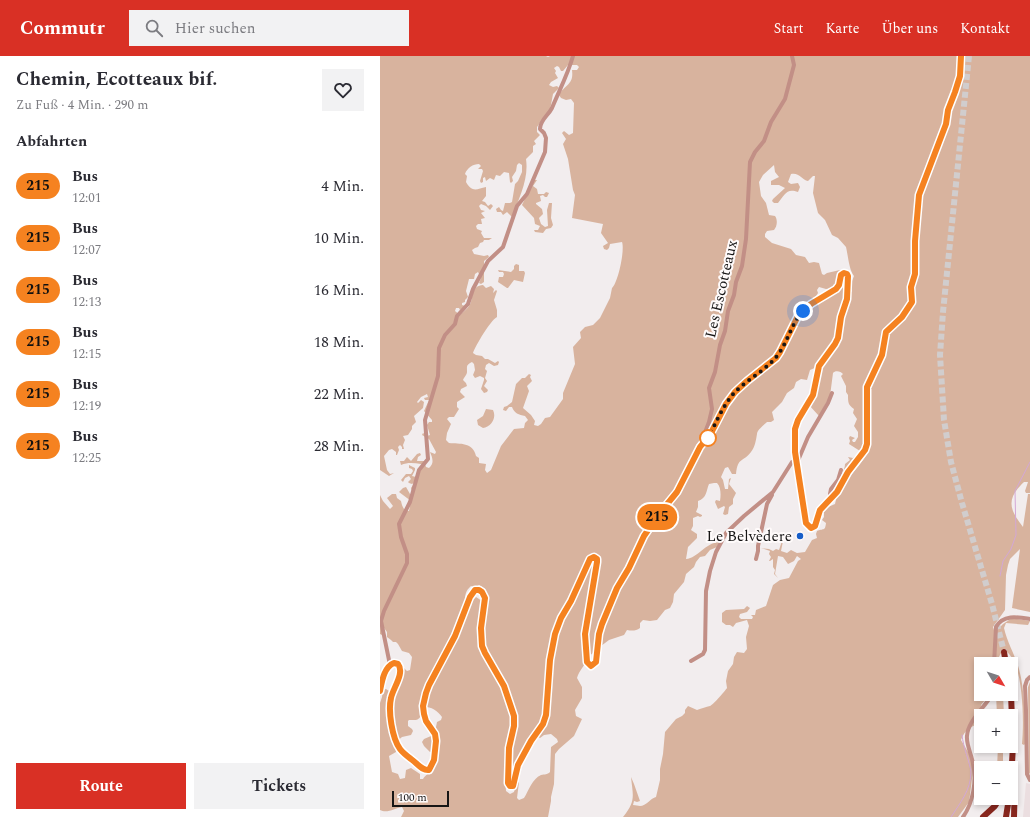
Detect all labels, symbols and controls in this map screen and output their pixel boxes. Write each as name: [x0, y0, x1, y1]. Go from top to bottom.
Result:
search box: [129, 10, 409, 46]
text: Commutr: [20, 14, 105, 43]
icon: search: [143, 17, 165, 39]
text: Hier suchen: [175, 17, 255, 40]
text: Start: [774, 18, 804, 39]
text: Karte: [826, 18, 859, 39]
text: Über uns: [881, 18, 938, 39]
text: Kontakt: [960, 18, 1010, 39]
text: Chemin, Ecotteaux bif.: [16, 65, 217, 94]
button: heart: [322, 69, 364, 111]
text: Zu Fuß · 4 Min. · 290 m: [16, 95, 148, 115]
text: Abfahrten: [16, 130, 87, 153]
text: Bus: [72, 165, 98, 188]
text: 215: [26, 175, 50, 196]
text: 4 Min.: [321, 175, 364, 198]
text: 12:01: [72, 188, 101, 208]
text: Bus: [72, 217, 98, 240]
text: 215: [26, 227, 50, 248]
text: 10 Min.: [314, 227, 364, 250]
street label: Les Escotteaux: [699, 237, 744, 340]
text: 12:07: [72, 240, 101, 260]
text: Bus: [72, 269, 98, 292]
text: 215: [26, 279, 50, 300]
text: 16 Min.: [314, 279, 364, 302]
text: 12:13: [72, 292, 101, 312]
your location: [793, 301, 813, 321]
text: Bus: [72, 321, 98, 344]
text: 215: [26, 331, 50, 352]
text: 18 Min.: [314, 331, 364, 354]
text: 12:15: [72, 344, 101, 364]
text: Bus: [72, 373, 98, 396]
text: 215: [26, 383, 50, 404]
text: 22 Min.: [314, 383, 364, 406]
text: 12:19: [72, 396, 101, 416]
text: Bus: [72, 425, 98, 448]
unlabelled marker: [699, 429, 717, 447]
text: 215: [26, 435, 50, 456]
text: 28 Min.: [314, 435, 364, 458]
text: 12:25: [72, 448, 101, 468]
line badge: 215: [634, 504, 680, 530]
text: 215: [645, 506, 669, 527]
place label: Le Belvèdere: [706, 525, 792, 548]
marker: Le Belvèdere: [795, 531, 805, 541]
north arrow: [974, 657, 1018, 701]
map controls: [974, 657, 1018, 805]
button: +: [974, 709, 1018, 753]
button: −: [974, 761, 1018, 805]
button: Route: [16, 763, 186, 809]
button: Tickets: [194, 763, 364, 809]
scale bar: [392, 789, 449, 808]
text: 100 m: [398, 789, 427, 806]

